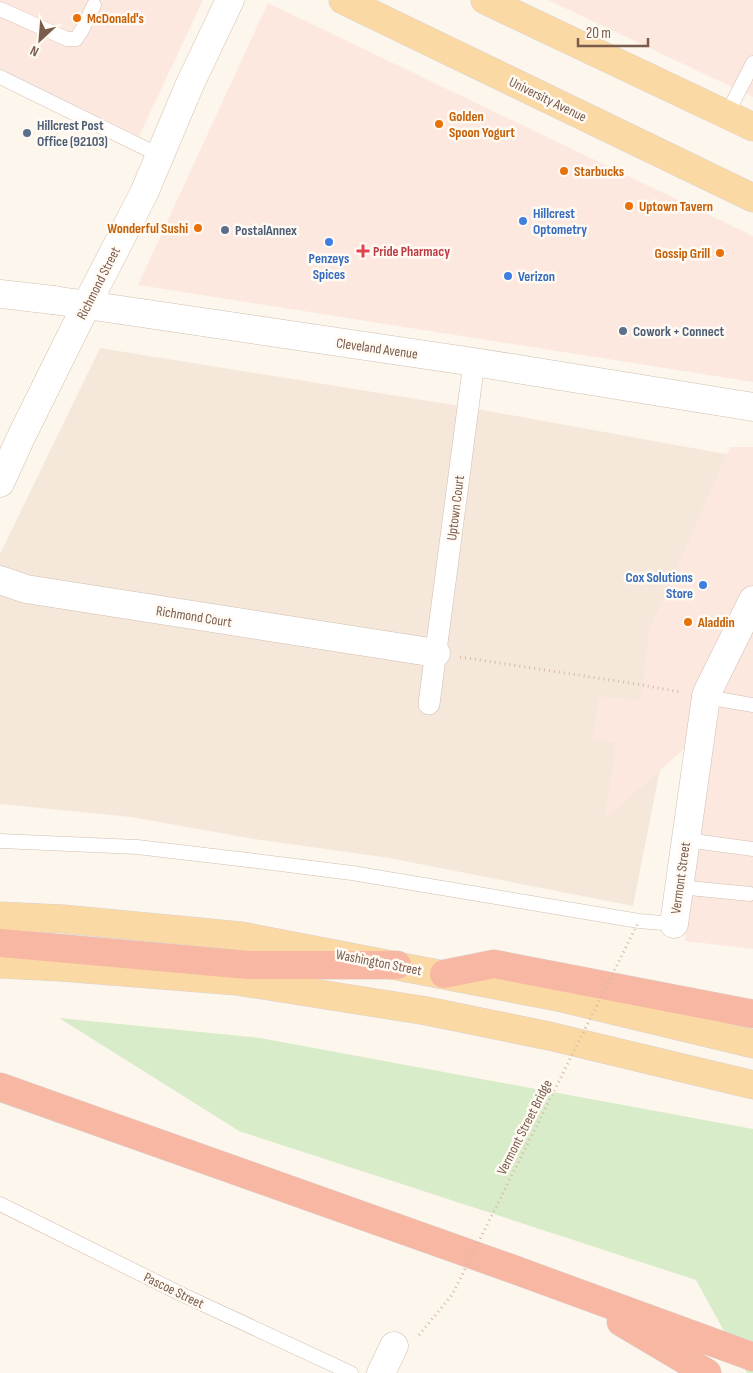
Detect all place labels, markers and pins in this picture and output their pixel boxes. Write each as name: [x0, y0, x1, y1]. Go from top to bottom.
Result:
place label: McDonald's: [87, 10, 144, 27]
marker: McDonald's: [71, 12, 83, 24]
place label: Golden Spoon Yogurt: [449, 108, 515, 141]
place label: Hillcrest Post Office (92103): [37, 117, 108, 150]
marker: Golden Spoon Yogurt: [433, 118, 445, 130]
marker: Hillcrest Post Office (92103): [21, 127, 33, 139]
place label: Starbucks: [574, 163, 624, 180]
marker: Starbucks: [558, 165, 570, 177]
place label: Uptown Tavern: [639, 198, 713, 215]
marker: Uptown Tavern: [623, 200, 635, 212]
place label: Hillcrest Optometry: [533, 205, 587, 238]
marker: Hillcrest Optometry: [517, 215, 529, 227]
place label: Wonderful Sushi: [107, 220, 188, 237]
marker: Wonderful Sushi: [192, 222, 204, 234]
place label: PostalAnnex: [235, 222, 297, 239]
marker: PostalAnnex: [219, 224, 231, 236]
marker: Penzeys Spices: [323, 236, 335, 248]
place label: Pride Pharmacy: [373, 243, 450, 260]
marker: Pride Pharmacy: [357, 245, 369, 257]
place label: Gossip Grill: [655, 245, 710, 262]
marker: Gossip Grill: [714, 247, 726, 259]
place label: Penzeys Spices: [309, 250, 349, 283]
place label: Verizon: [518, 268, 555, 285]
marker: Verizon: [502, 270, 514, 282]
place label: Cowork + Connect: [633, 323, 725, 340]
marker: Cowork + Connect: [617, 325, 629, 337]
place label: Cox Solutions Store: [625, 569, 693, 602]
marker: Cox Solutions Store: [697, 579, 709, 591]
place label: Aladdin: [697, 614, 735, 631]
marker: Aladdin: [682, 616, 694, 628]

